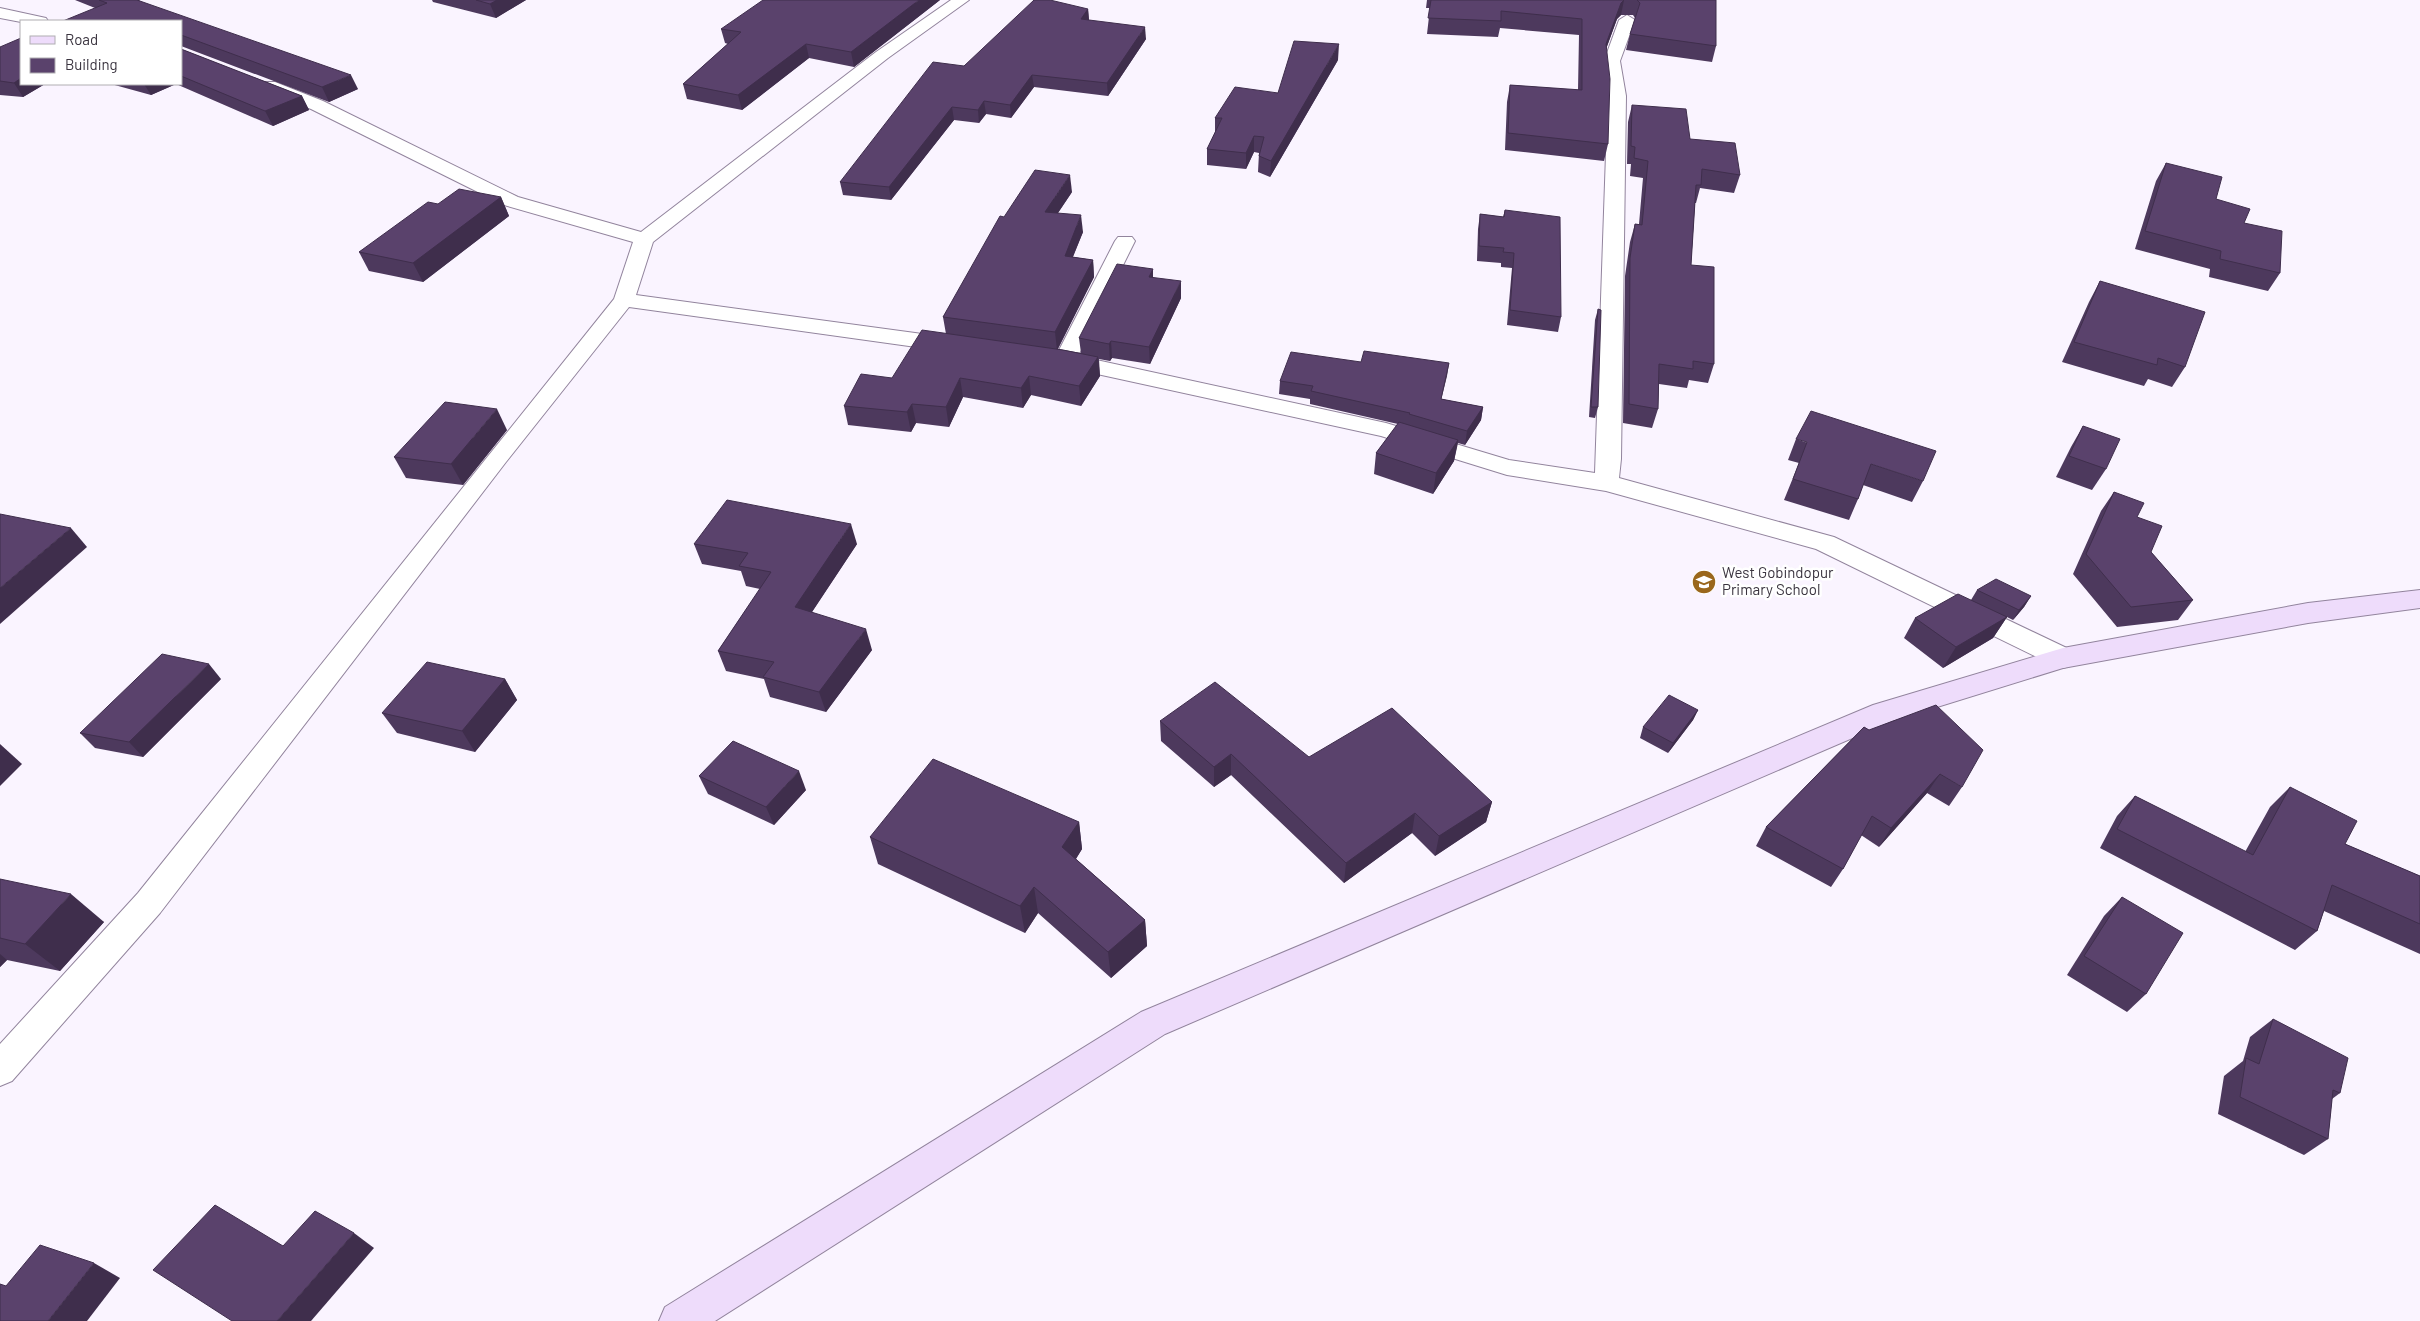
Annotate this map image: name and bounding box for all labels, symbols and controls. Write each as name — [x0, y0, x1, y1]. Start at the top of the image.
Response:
legend — [20, 20, 182, 85]
text: Road — [65, 30, 98, 48]
text: Building — [65, 55, 118, 73]
place label: West Gobindopur Primary School — [1722, 563, 1834, 598]
school or university icon: West Gobindopur Primary School — [1691, 569, 1717, 595]

